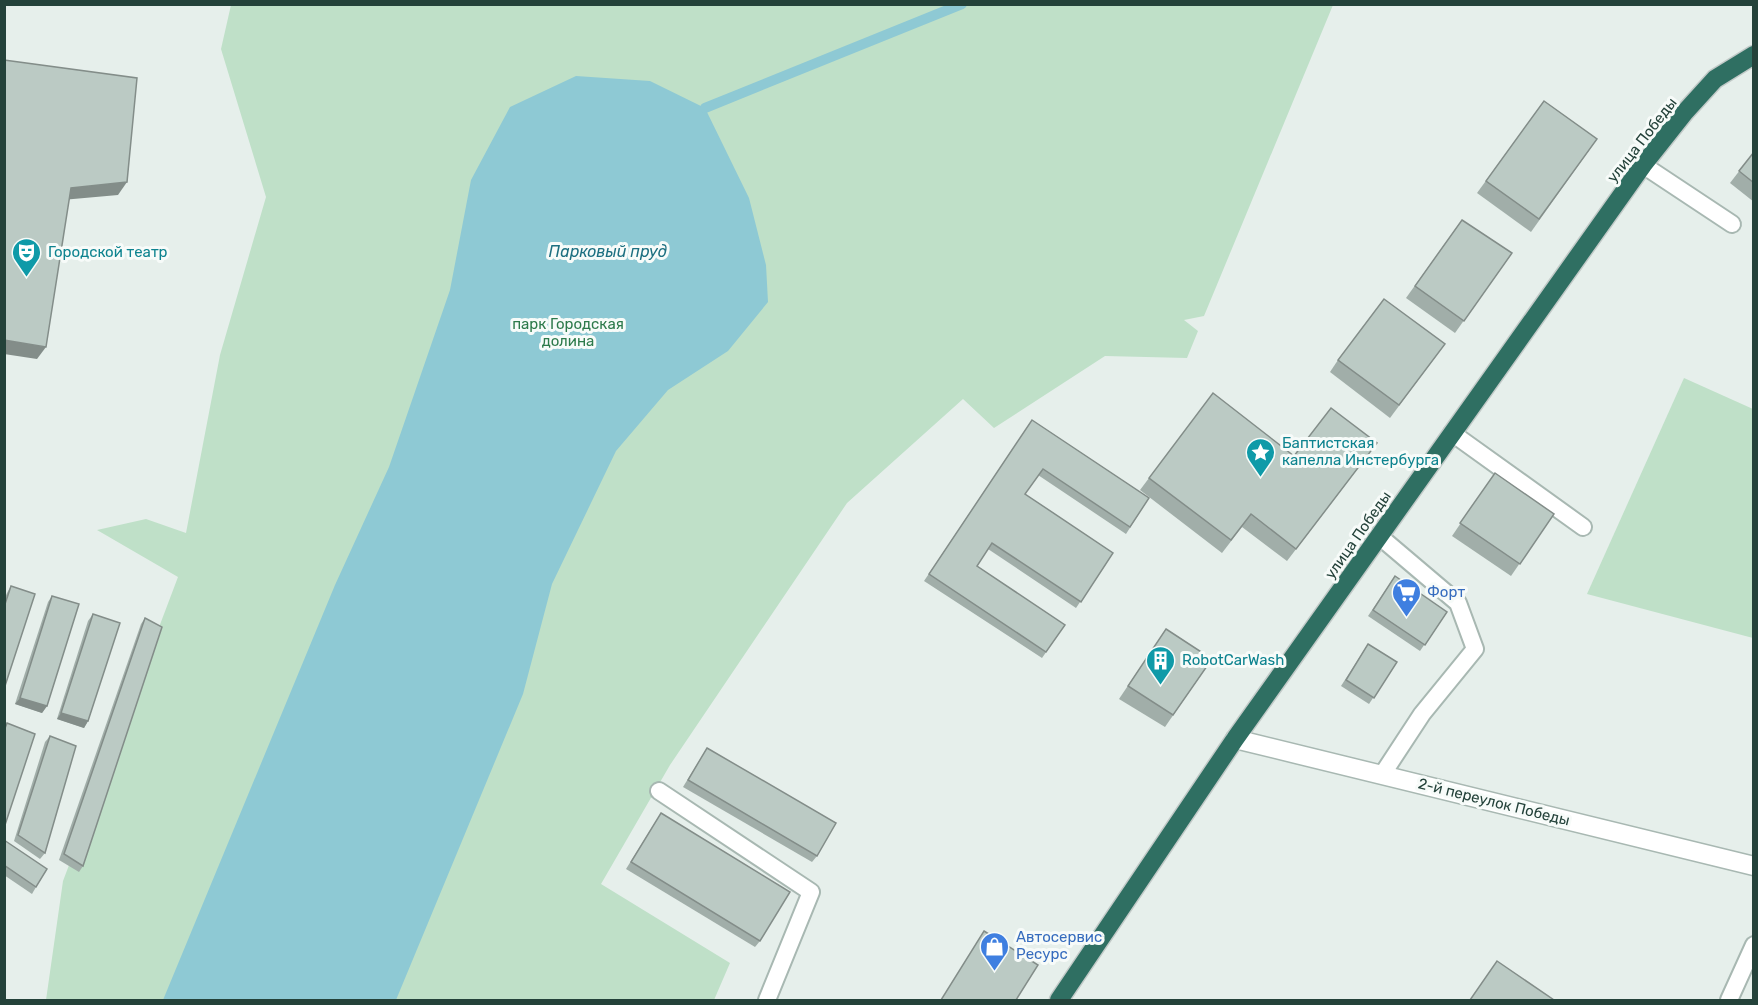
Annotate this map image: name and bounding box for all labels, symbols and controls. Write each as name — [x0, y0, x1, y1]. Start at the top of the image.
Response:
street label: улица Победы — [1603, 94, 1681, 186]
theatre icon: Городской театр — [11, 236, 43, 278]
water label: Парковый пруд — [549, 242, 667, 261]
place label: Городской театр — [48, 243, 168, 261]
park label: парк Городская долина — [512, 315, 624, 350]
place label: Баптистская капелла Инстербурга — [1282, 434, 1439, 469]
place icon: Баптистская капелла Инстербурга — [1245, 436, 1277, 478]
street label: улица Победы — [1321, 488, 1395, 582]
supermarket icon: Форт — [1390, 576, 1422, 618]
place label: Форт — [1427, 583, 1465, 601]
building icon: RobotCarWash — [1145, 644, 1177, 686]
place label: RobotCarWash — [1182, 651, 1284, 669]
street label: 2-й переулок Победы — [1416, 774, 1572, 830]
place label: Автосервис Ресурс — [1016, 928, 1102, 963]
shop icon: Автосервис Ресурс — [979, 930, 1011, 972]

